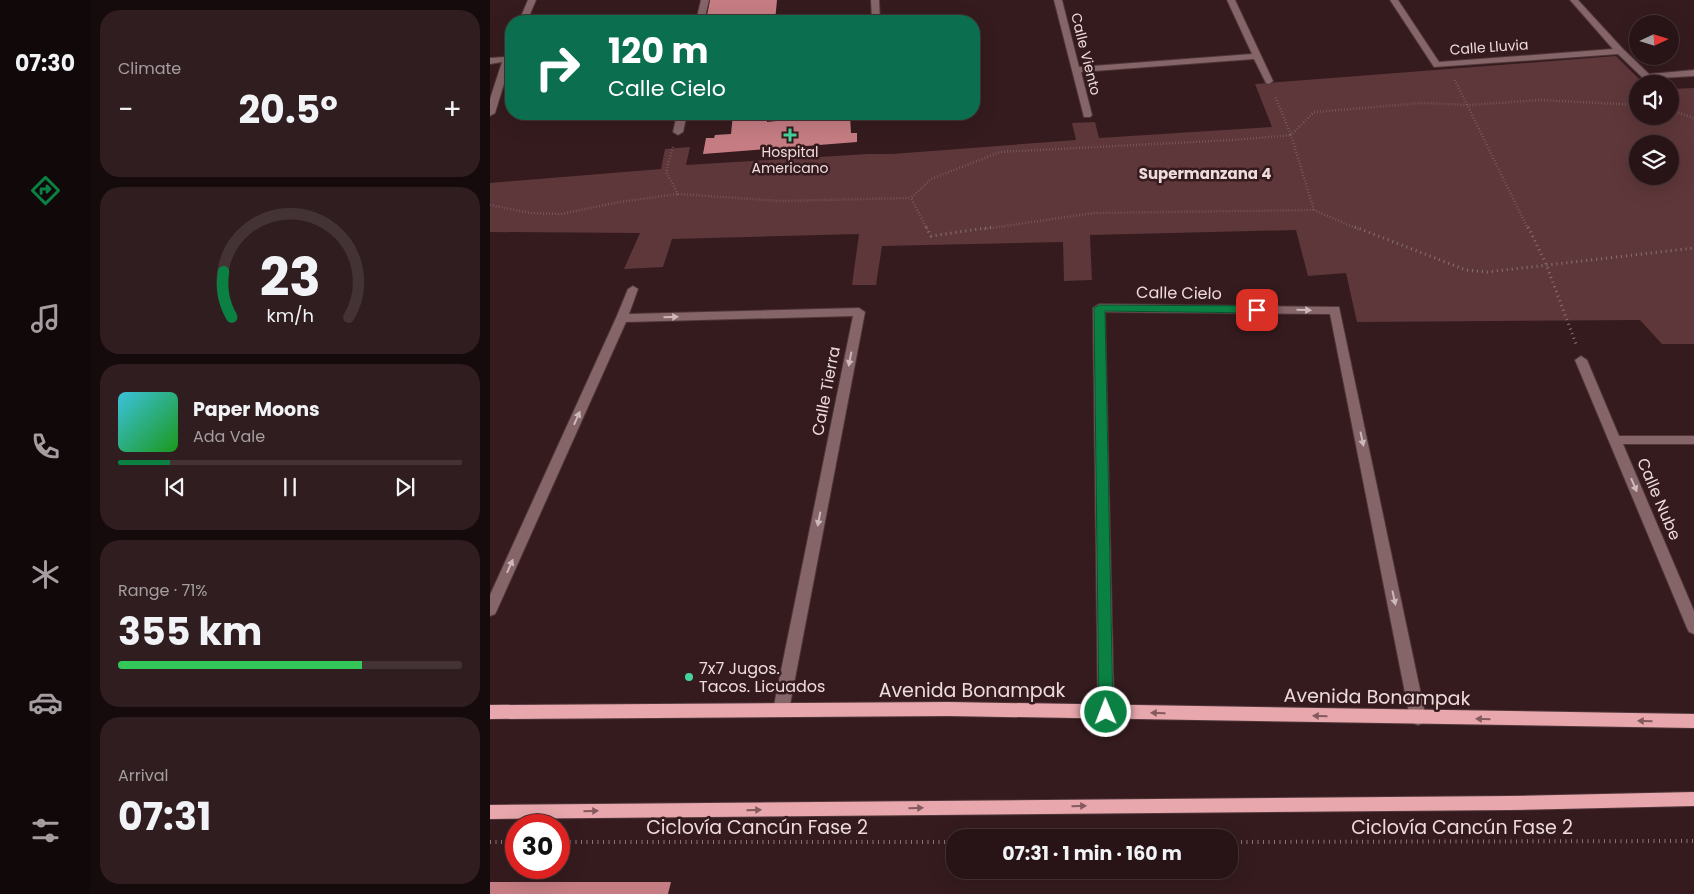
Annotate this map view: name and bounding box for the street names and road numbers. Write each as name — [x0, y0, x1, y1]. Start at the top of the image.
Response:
street label: Calle Viento — [1066, 11, 1106, 97]
street label: Calle Lluvia — [1449, 34, 1529, 60]
street label: Calle Cielo — [1136, 281, 1222, 305]
street label: Calle Tierra — [806, 344, 846, 438]
street label: Calle Nube — [1631, 454, 1687, 544]
street label: Avenida Bonampak — [879, 677, 1066, 704]
street label: Avenida Bonampak — [1283, 682, 1471, 712]
street label: Ciclovía Cancún Fase 2 — [646, 814, 868, 841]
street label: Ciclovía Cancún Fase 2 — [1351, 814, 1573, 841]

